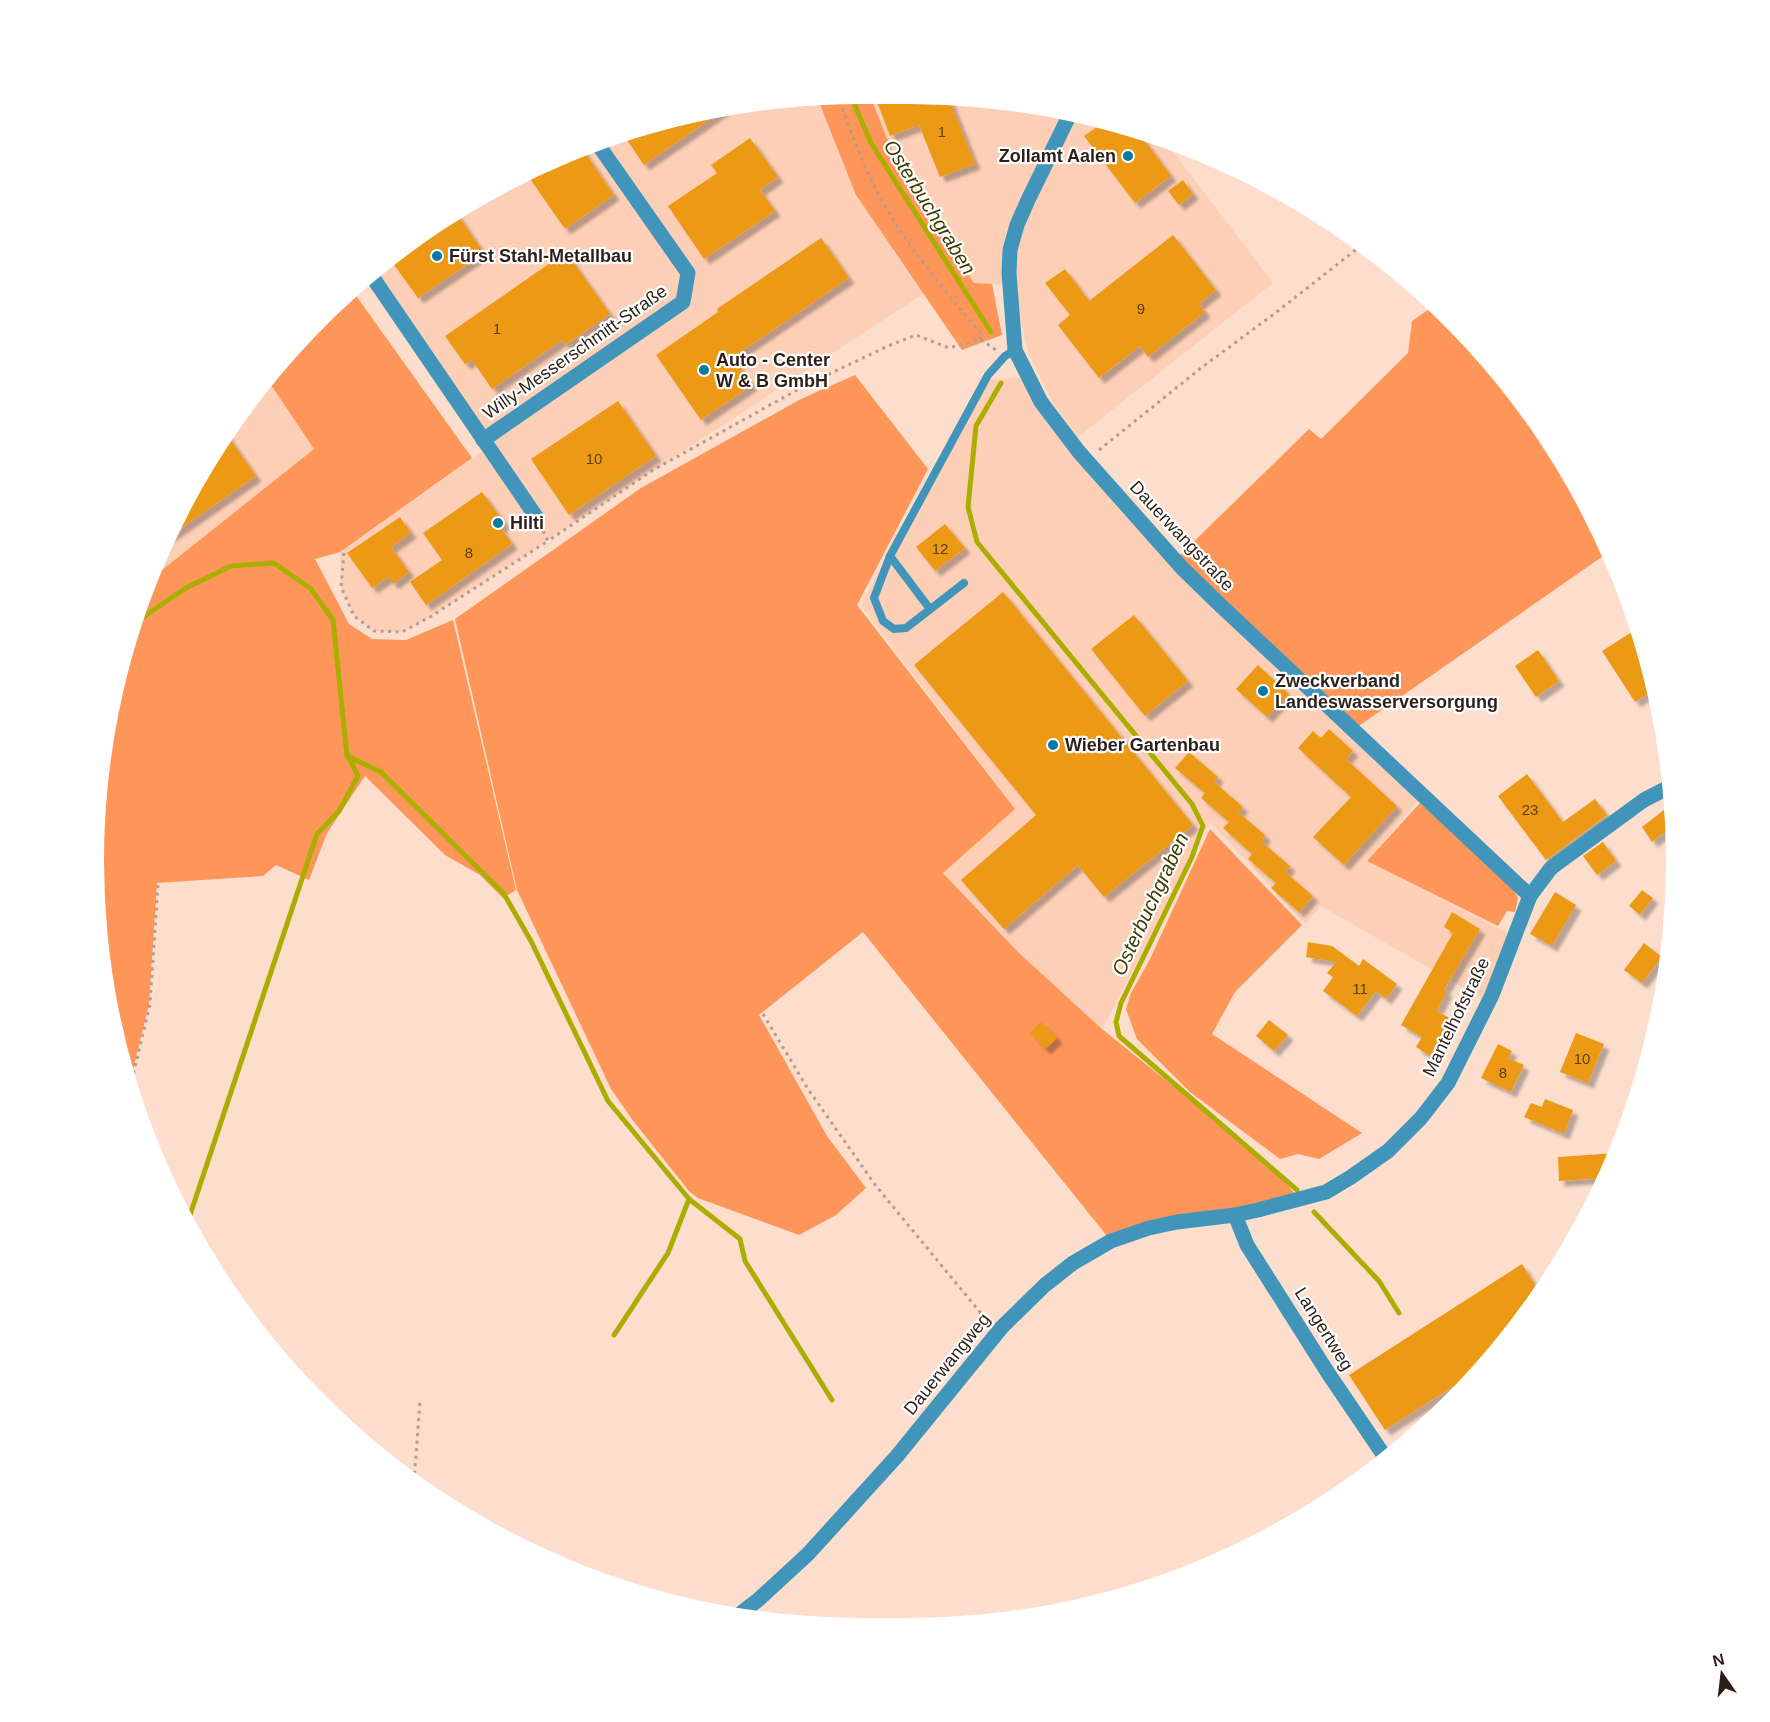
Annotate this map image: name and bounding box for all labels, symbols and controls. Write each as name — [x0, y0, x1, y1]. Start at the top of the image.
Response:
house number: 1 — [938, 123, 946, 140]
water label: Osterbuchgraben — [880, 136, 980, 278]
place label: Zollamt Aalen — [999, 146, 1116, 166]
marker: Zollamt Aalen — [1121, 149, 1135, 163]
place label: Fürst Stahl-Metallbau — [449, 246, 632, 266]
marker: Fürst Stahl-Metallbau — [430, 249, 444, 263]
street label: Willy-Messerschmitt-Straße — [479, 281, 671, 423]
house number: 9 — [1137, 300, 1145, 317]
house number: 1 — [493, 320, 501, 337]
place label: Auto - Center W & B GmbH — [716, 350, 830, 391]
marker: Auto - Center W & B GmbH — [697, 363, 711, 377]
house number: 10 — [586, 450, 602, 467]
street label: Dauerwangstraße — [1126, 477, 1238, 595]
place label: Hilti — [510, 513, 544, 533]
marker: Hilti — [491, 516, 505, 530]
house number: 12 — [932, 540, 948, 557]
house number: 8 — [465, 544, 473, 561]
place label: Zweckverband Landeswasserversorgung — [1275, 671, 1498, 712]
marker: Zweckverband Landeswasserversorgung — [1256, 684, 1270, 698]
place label: Wieber Gartenbau — [1065, 735, 1220, 755]
marker: Wieber Gartenbau — [1046, 738, 1060, 752]
house number: 23 — [1522, 801, 1538, 818]
water label: Osterbuchgraben — [1107, 829, 1193, 979]
street label: Mantelhofstraße — [1419, 954, 1493, 1080]
house number: 11 — [1352, 980, 1368, 997]
house number: 10 — [1574, 1050, 1590, 1067]
house number: 8 — [1499, 1064, 1507, 1081]
street label: Langertweg — [1291, 1284, 1357, 1374]
street label: Dauerwangweg — [900, 1309, 994, 1419]
north arrow — [1692, 1644, 1752, 1704]
text: N — [1711, 1650, 1726, 1670]

